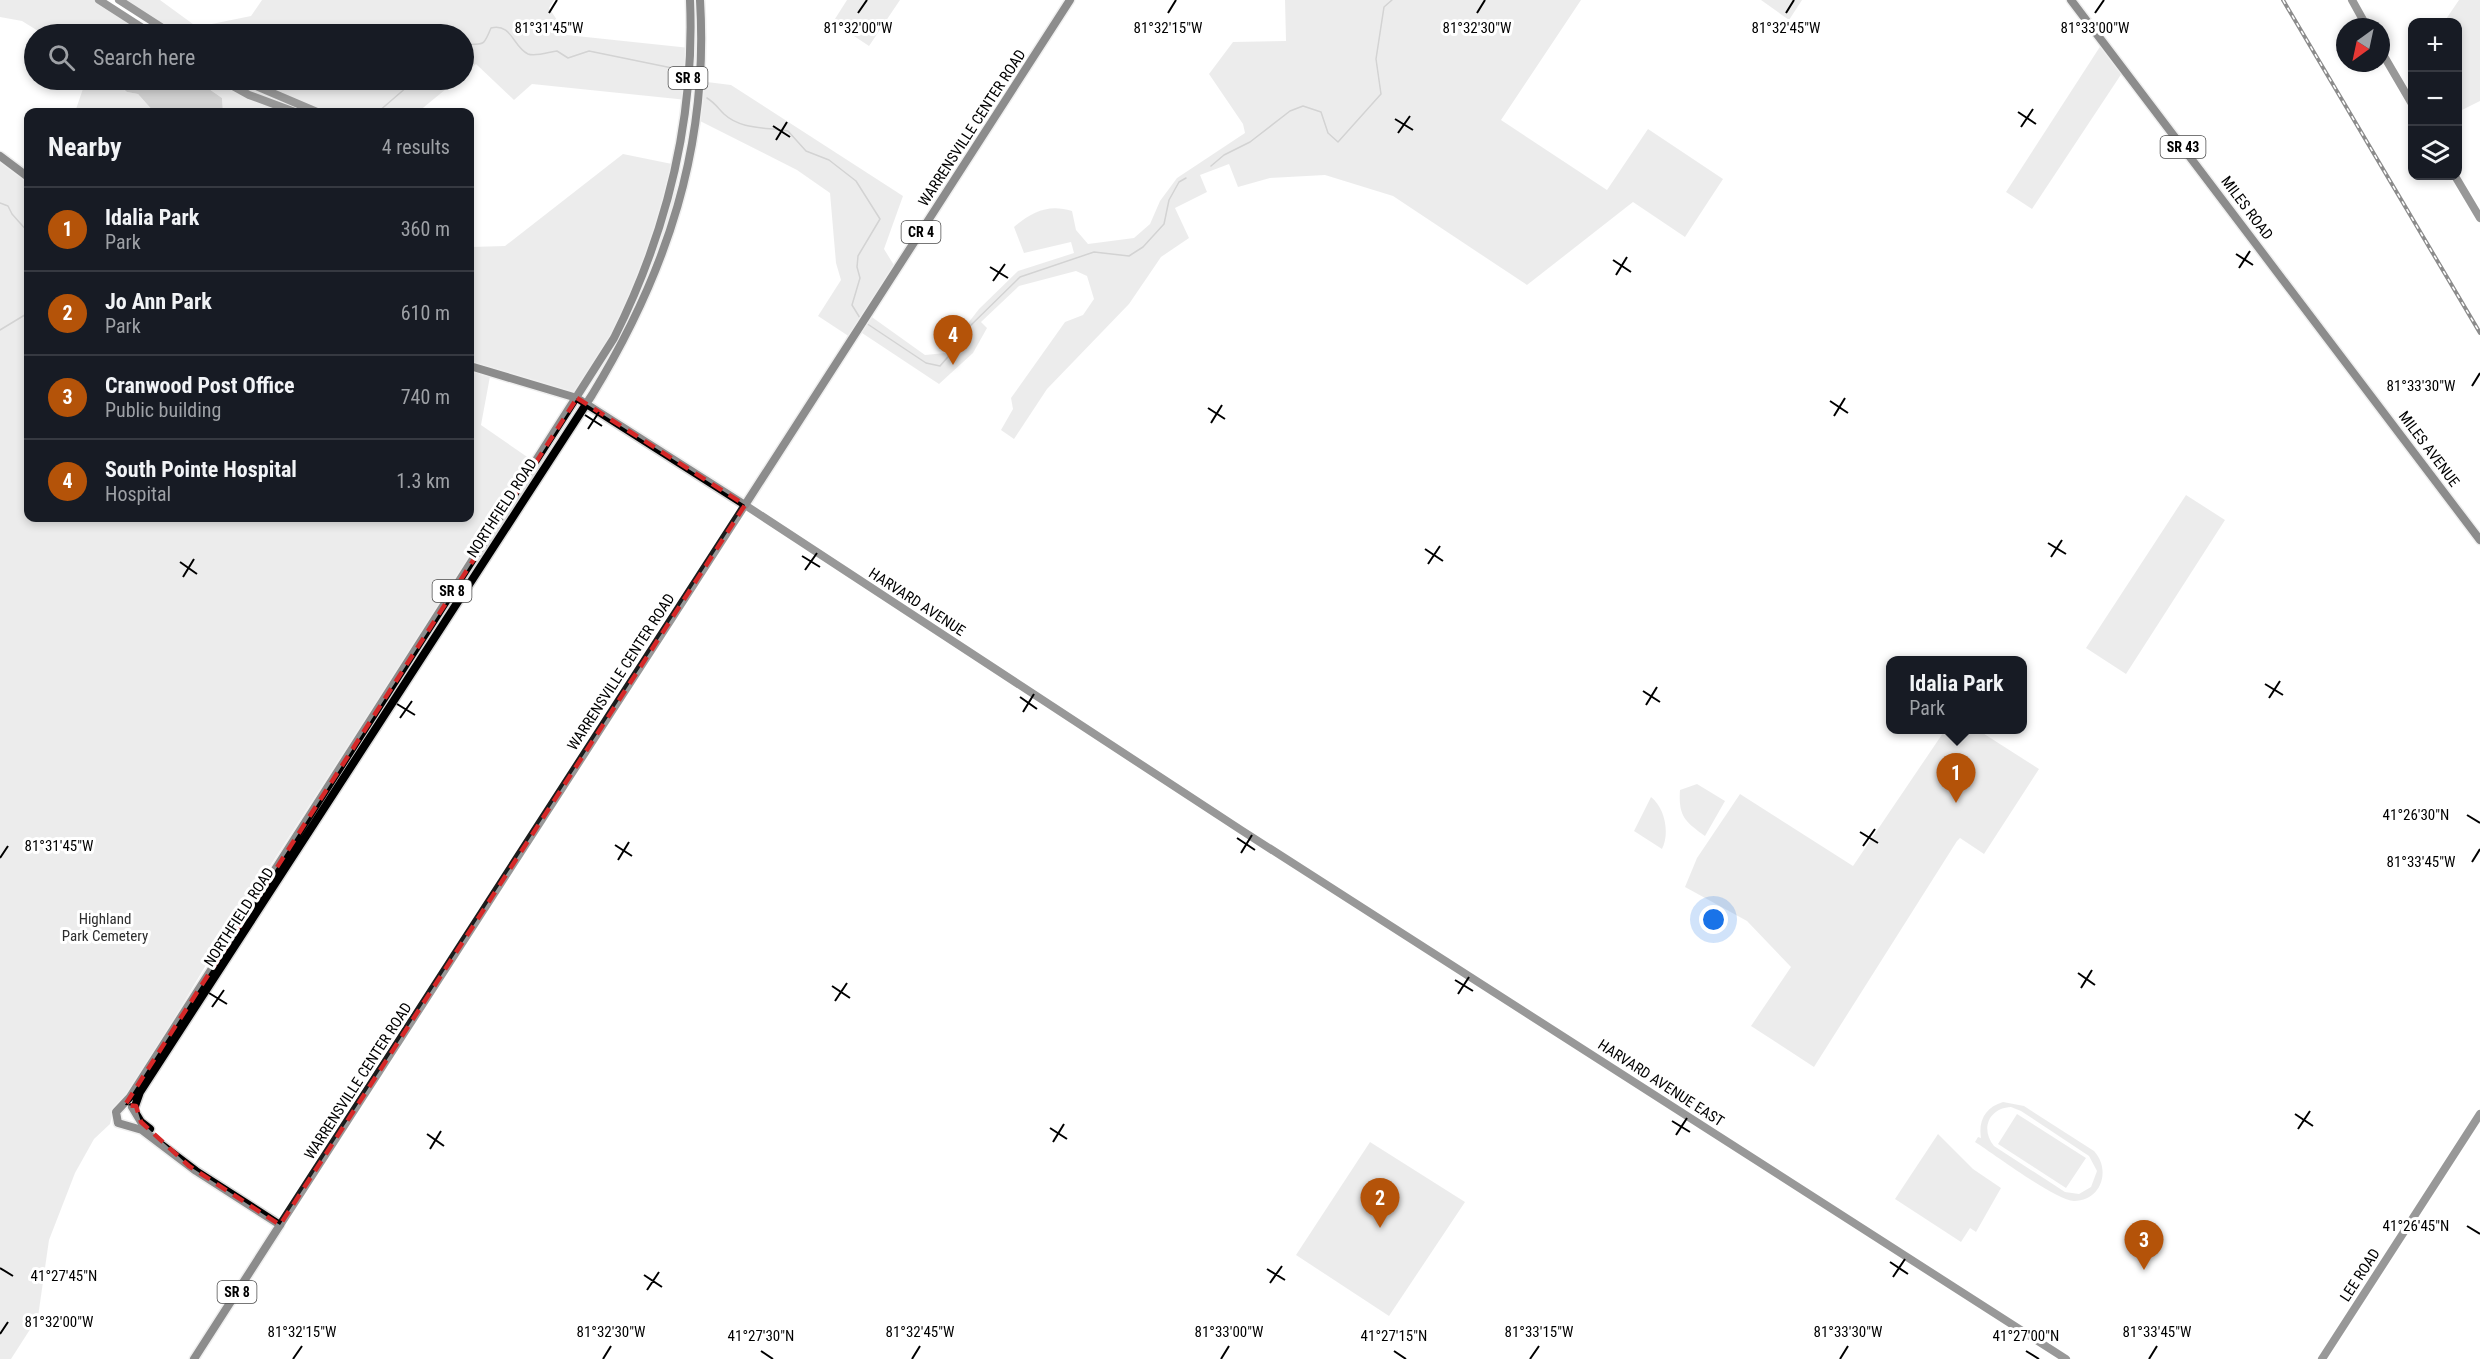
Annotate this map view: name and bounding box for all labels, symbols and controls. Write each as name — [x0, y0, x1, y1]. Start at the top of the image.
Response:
north arrow — [2336, 18, 2390, 72]
map controls — [2408, 18, 2462, 180]
button: + — [2408, 18, 2462, 72]
text: 81°31'45"W — [515, 19, 584, 37]
text: 81°32'00"W — [824, 19, 893, 37]
text: 81°32'15"W — [1134, 19, 1203, 37]
text: 81°32'30"W — [1443, 19, 1512, 37]
text: 81°32'45"W — [1752, 19, 1821, 37]
text: 81°33'00"W — [2061, 19, 2130, 37]
search box — [24, 24, 474, 90]
icon: search — [45, 41, 78, 74]
text: Search here — [93, 45, 195, 70]
street label: WARRENSVILLE CENTER ROAD — [915, 46, 1029, 210]
road number: SR 8 — [668, 67, 708, 89]
button: − — [2408, 72, 2462, 126]
button: layers — [2408, 126, 2462, 180]
text: Nearby — [48, 132, 122, 162]
text: 4 results — [382, 135, 450, 159]
road number: SR 43 — [2160, 136, 2206, 158]
street label: MILES ROAD — [2217, 173, 2277, 243]
text: Idalia Park — [105, 205, 199, 230]
text: 1 — [62, 217, 73, 241]
text: 360 m — [401, 217, 450, 241]
road number: CR 4 — [902, 221, 940, 243]
text: Park — [105, 230, 141, 254]
text: Jo Ann Park — [105, 289, 212, 314]
text: 2 — [62, 301, 73, 325]
text: 610 m — [401, 301, 450, 325]
text: Park — [105, 314, 141, 338]
pin: 4 — [934, 316, 972, 365]
text: Cranwood Post Office — [105, 373, 295, 398]
text: 81°33'30"W — [2387, 377, 2456, 395]
text: 3 — [62, 385, 73, 409]
text: 740 m — [401, 385, 450, 409]
text: Public building — [105, 398, 221, 422]
street label: MILES AVENUE — [2395, 408, 2463, 490]
street label: NORTHFIELD ROAD — [463, 455, 541, 561]
text: South Pointe Hospital — [105, 457, 297, 482]
text: 4 — [62, 469, 73, 493]
text: 1.3 km — [396, 469, 450, 493]
text: Hospital — [105, 482, 171, 506]
street label: HARVARD AVENUE — [865, 564, 969, 640]
road number: SR 8 — [432, 580, 472, 602]
street label: WARRENSVILLE CENTER ROAD — [564, 590, 678, 754]
popup — [1886, 656, 2027, 734]
text: Idalia Park — [1909, 671, 2004, 696]
text: Park — [1909, 696, 1945, 720]
pin: 1 — [1936, 754, 1976, 803]
text: 41°26'30"N — [2383, 806, 2449, 824]
text: 81°31'45"W — [25, 837, 94, 855]
text: 81°33'45"W — [2387, 853, 2456, 871]
street label: NORTHFIELD ROAD — [200, 864, 278, 970]
your location — [1699, 905, 1728, 934]
park label: Highland Park Cemetery — [62, 910, 148, 945]
street label: WARRENSVILLE CENTER ROAD — [301, 999, 415, 1163]
street label: HARVARD AVENUE EAST — [1595, 1036, 1728, 1131]
pin: 2 — [1360, 1178, 1400, 1228]
text: 41°26'45"N — [2383, 1217, 2449, 1235]
pin: 3 — [2124, 1220, 2164, 1270]
street label: LEE ROAD — [2336, 1245, 2384, 1305]
text: 41°27'45"N — [31, 1267, 97, 1285]
road number: SR 8 — [218, 1281, 256, 1303]
text: 81°32'00"W — [25, 1313, 94, 1331]
text: 81°32'15"W — [268, 1323, 337, 1341]
text: 81°32'30"W — [577, 1323, 646, 1341]
text: 81°32'45"W — [886, 1323, 955, 1341]
text: 81°33'00"W — [1195, 1323, 1264, 1341]
text: 81°33'15"W — [1505, 1323, 1574, 1341]
text: 81°33'30"W — [1814, 1323, 1883, 1341]
text: 81°33'45"W — [2123, 1323, 2192, 1341]
text: 41°27'30"N — [728, 1327, 794, 1345]
text: 41°27'15"N — [1361, 1327, 1427, 1345]
text: 41°27'00"N — [1993, 1327, 2059, 1345]

